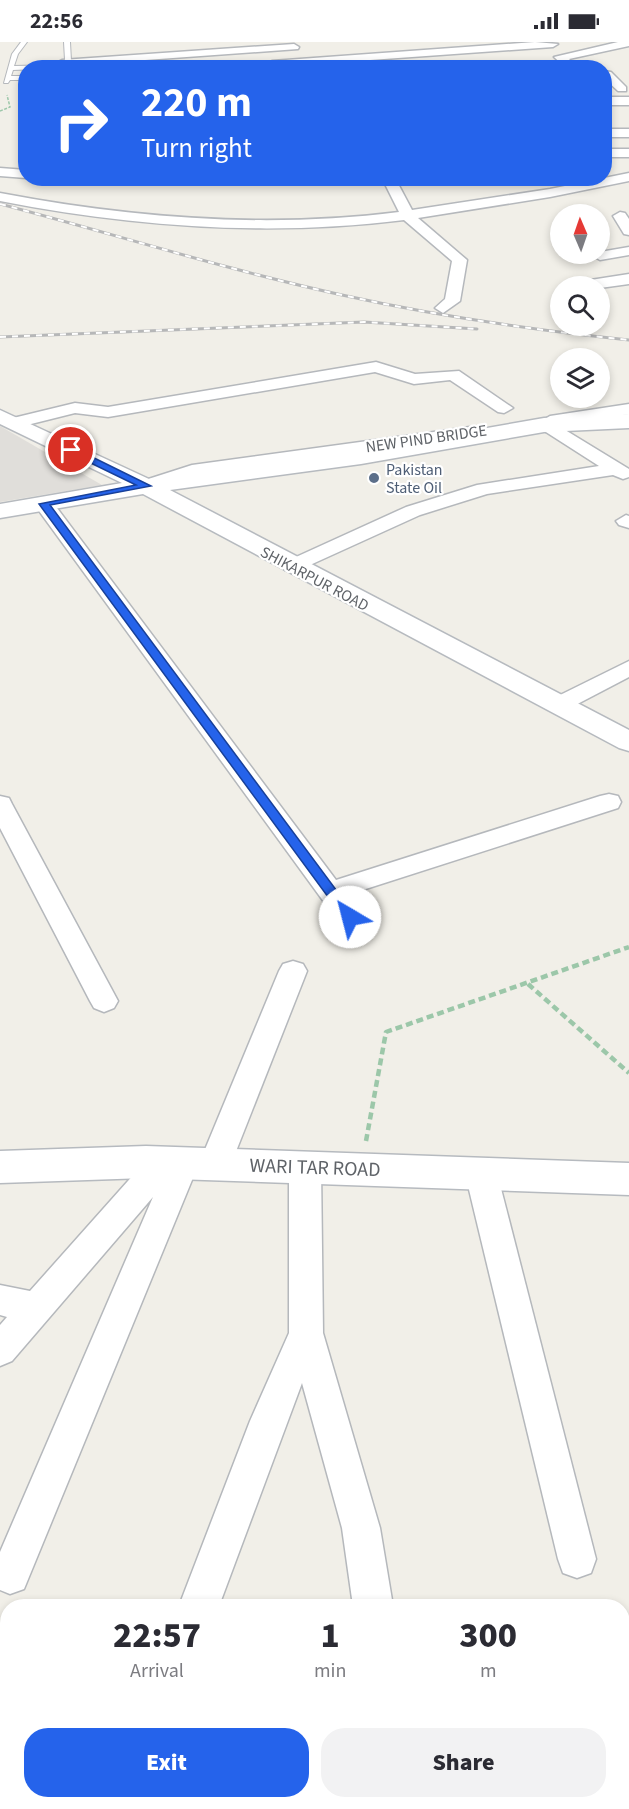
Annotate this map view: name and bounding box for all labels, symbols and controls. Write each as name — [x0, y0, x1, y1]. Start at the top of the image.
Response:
text: 22:56 — [30, 5, 83, 37]
text: 220 m — [141, 73, 252, 133]
icon: right — [42, 84, 120, 162]
text: Turn right — [141, 129, 252, 168]
north arrow — [550, 204, 610, 264]
map controls — [550, 204, 610, 408]
button: search — [550, 276, 610, 336]
button: layers — [550, 348, 610, 408]
street label: NEW PIND BRIDGE — [364, 420, 488, 458]
pin — [45, 424, 96, 475]
icon: arrive — [54, 433, 87, 466]
place label: Pakistan State Oil — [386, 459, 443, 499]
marker: Pakistan State Oil — [367, 471, 381, 485]
street label: SHIKARPUR ROAD — [256, 541, 373, 617]
position arrow — [318, 885, 382, 949]
street label: WARI TAR ROAD — [249, 1152, 381, 1184]
text: 22:57 — [113, 1610, 201, 1661]
text: 1 — [321, 1610, 340, 1661]
text: 300 — [459, 1610, 517, 1661]
text: Arrival — [130, 1657, 184, 1685]
text: min — [314, 1657, 346, 1685]
text: m — [480, 1657, 496, 1685]
button: Exit — [24, 1728, 309, 1797]
button: Share — [321, 1728, 606, 1797]

